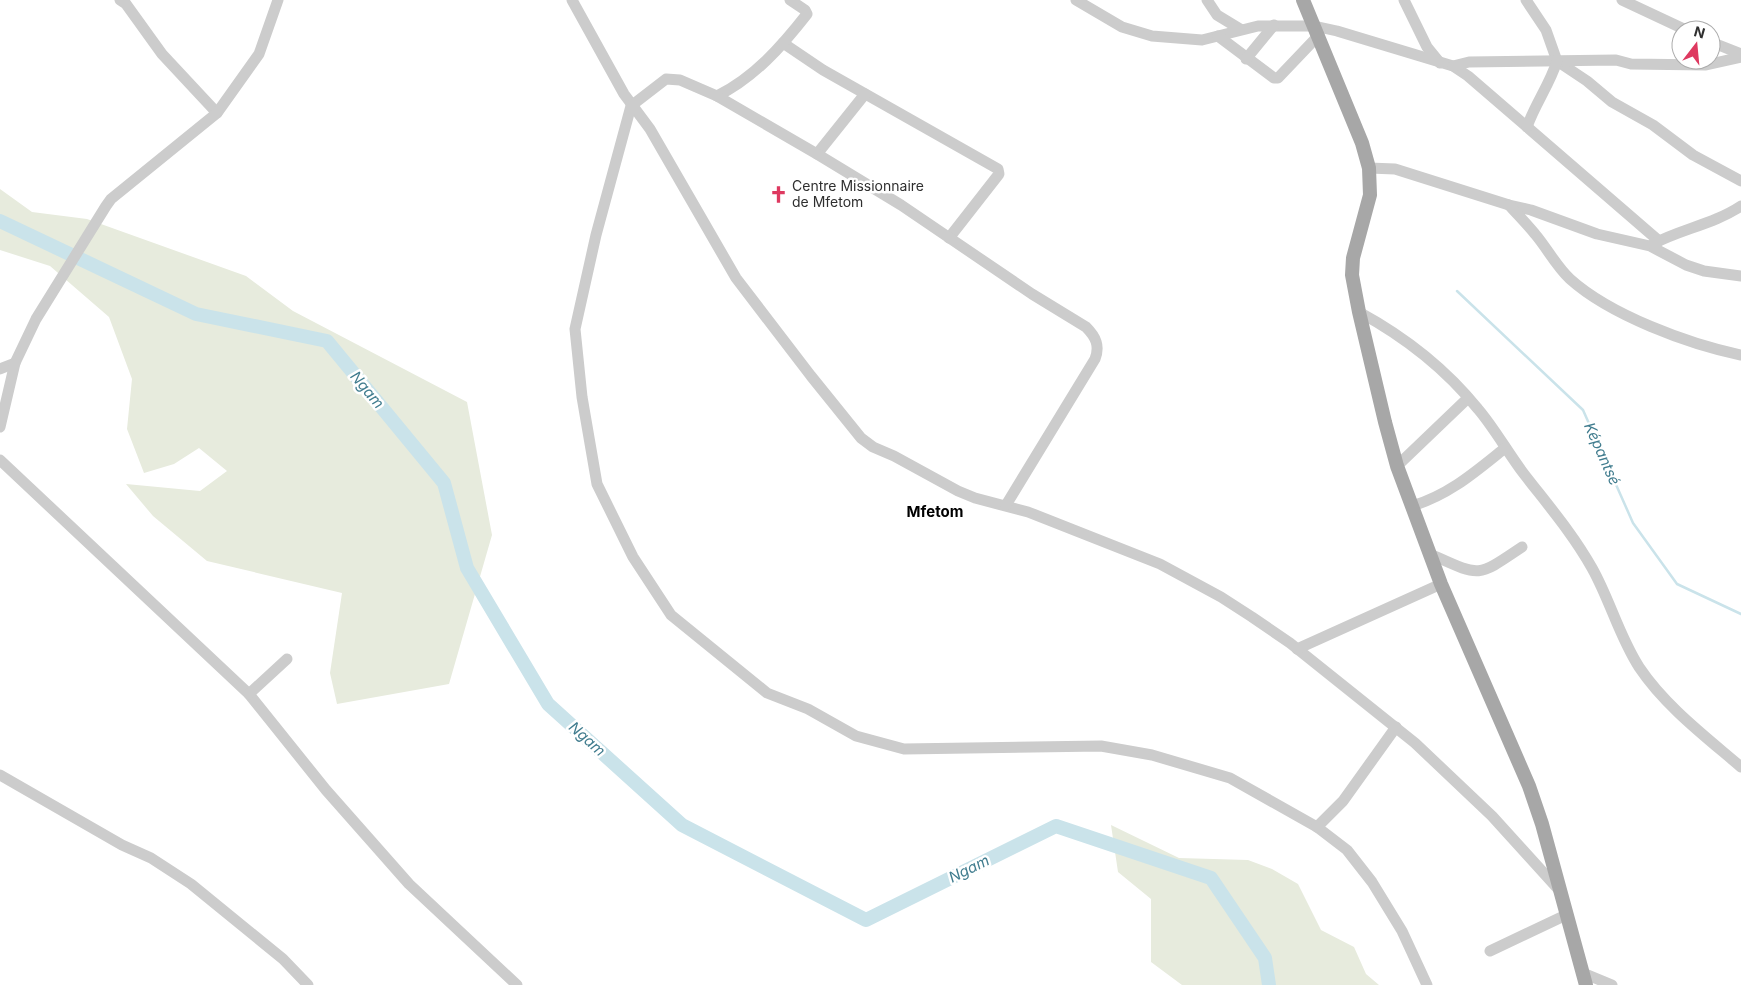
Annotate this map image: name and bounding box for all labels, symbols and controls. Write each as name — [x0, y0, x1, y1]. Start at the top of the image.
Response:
north arrow — [1671, 20, 1721, 70]
text: N — [1692, 22, 1707, 42]
place label: Centre Missionnaire de Mfetom — [792, 177, 924, 210]
church icon: Centre Missionnaire de Mfetom — [768, 184, 788, 204]
water label: Ngam — [346, 367, 388, 412]
water label: Képantsé — [1580, 419, 1625, 488]
district label: Mfetom — [907, 502, 963, 521]
water label: Ngam — [565, 717, 610, 760]
water label: Ngam — [945, 851, 992, 886]

